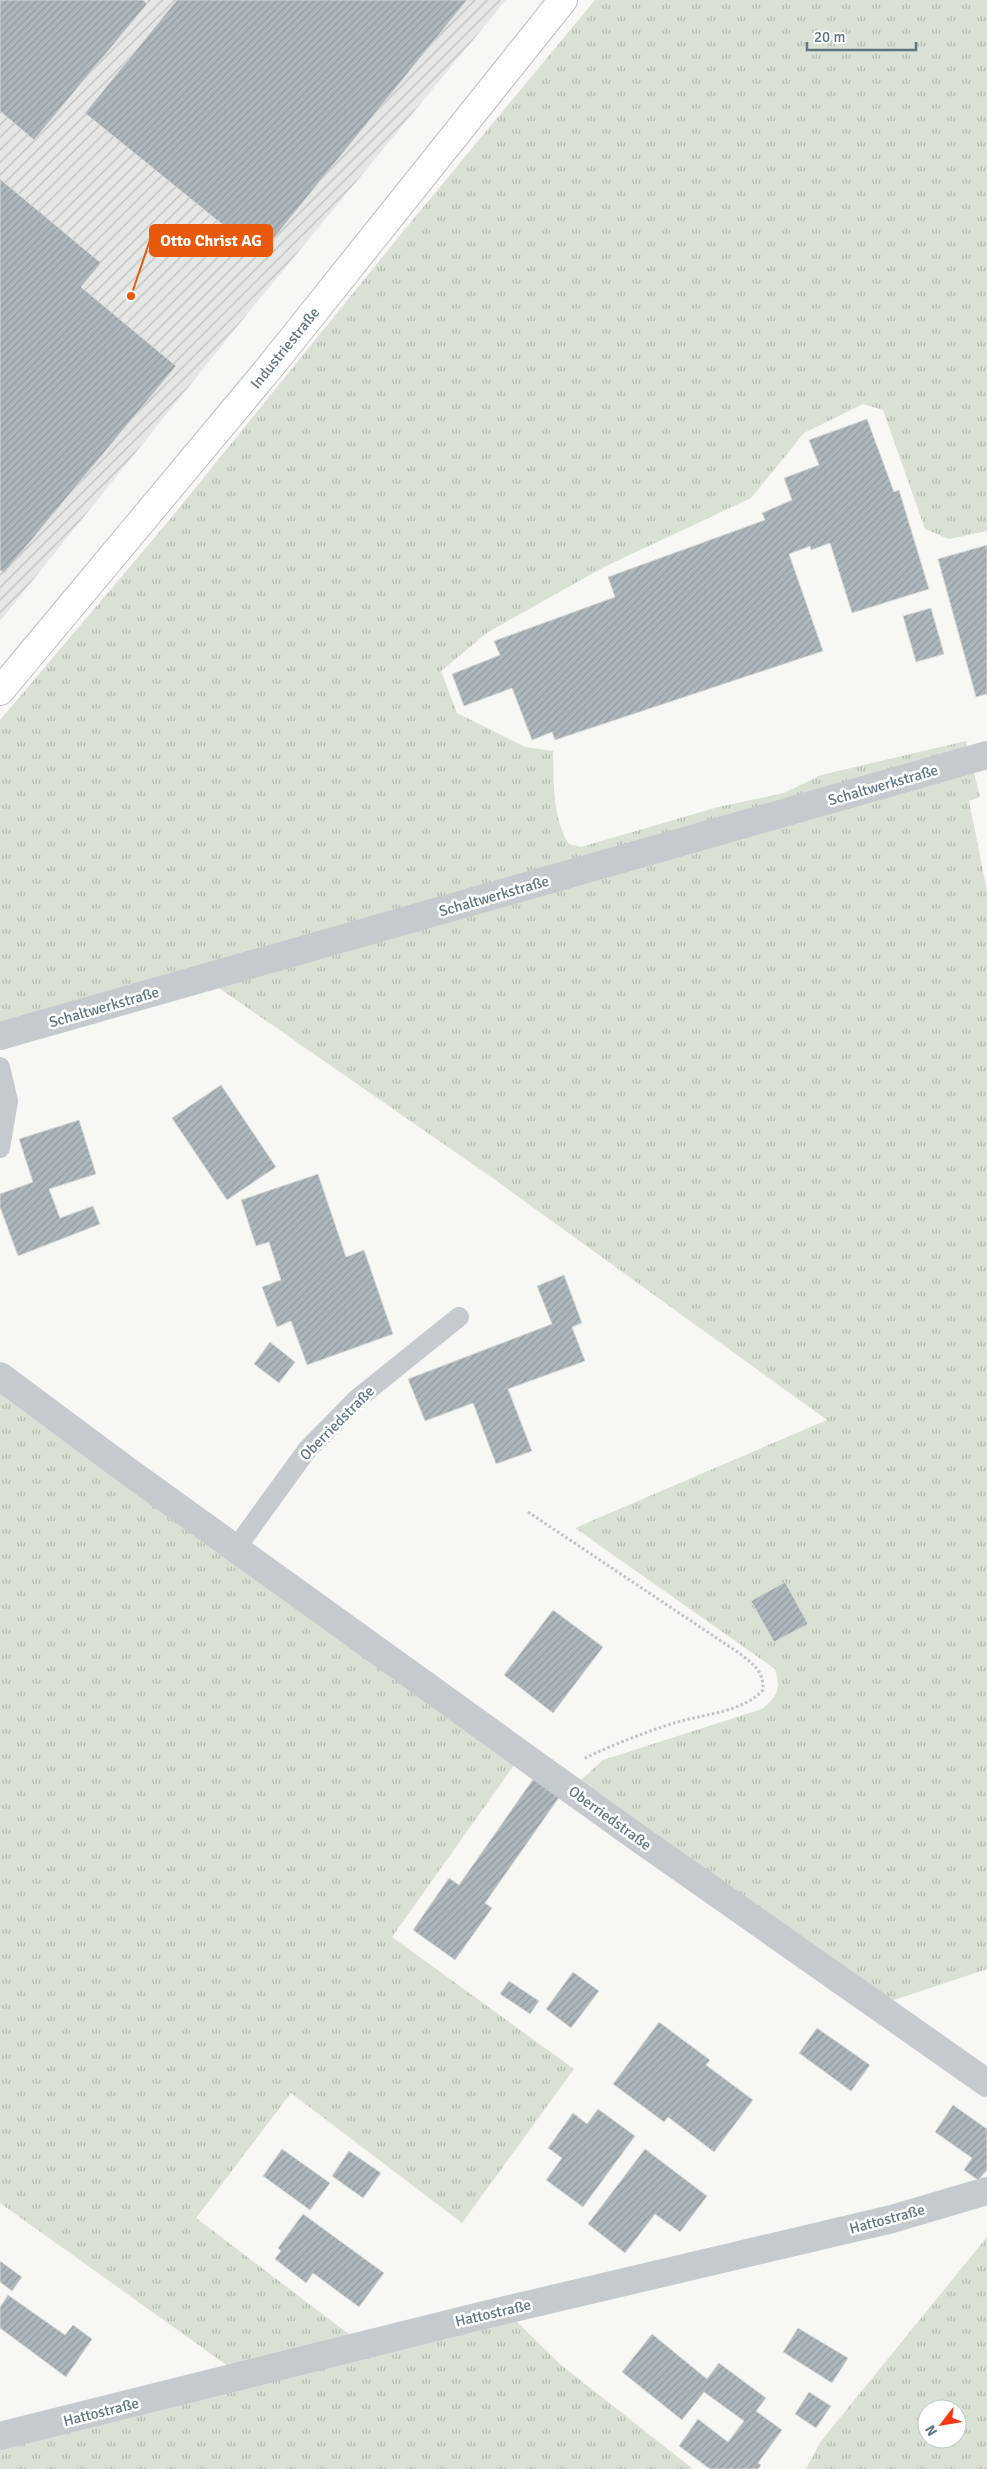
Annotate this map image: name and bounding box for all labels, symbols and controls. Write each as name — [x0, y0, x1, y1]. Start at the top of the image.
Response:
scale bar — [807, 20, 916, 52]
text: 20 m — [814, 28, 845, 46]
callout: Otto Christ AG — [150, 225, 272, 256]
text: Otto Christ AG — [160, 231, 262, 251]
street label: Industriestraße — [247, 304, 323, 392]
street label: Schaltwerkstraße — [826, 761, 940, 809]
street label: Schaltwerkstraße — [437, 872, 551, 920]
street label: Schaltwerkstraße — [47, 983, 161, 1031]
street label: Oberriedstraße — [296, 1382, 378, 1464]
street label: Oberriedstraße — [565, 1782, 655, 1854]
street label: Hattostraße — [847, 2200, 927, 2238]
street label: Hattostraße — [453, 2296, 533, 2330]
street label: Hattostraße — [61, 2394, 141, 2430]
north arrow — [917, 2399, 967, 2449]
text: N — [921, 2422, 941, 2439]

